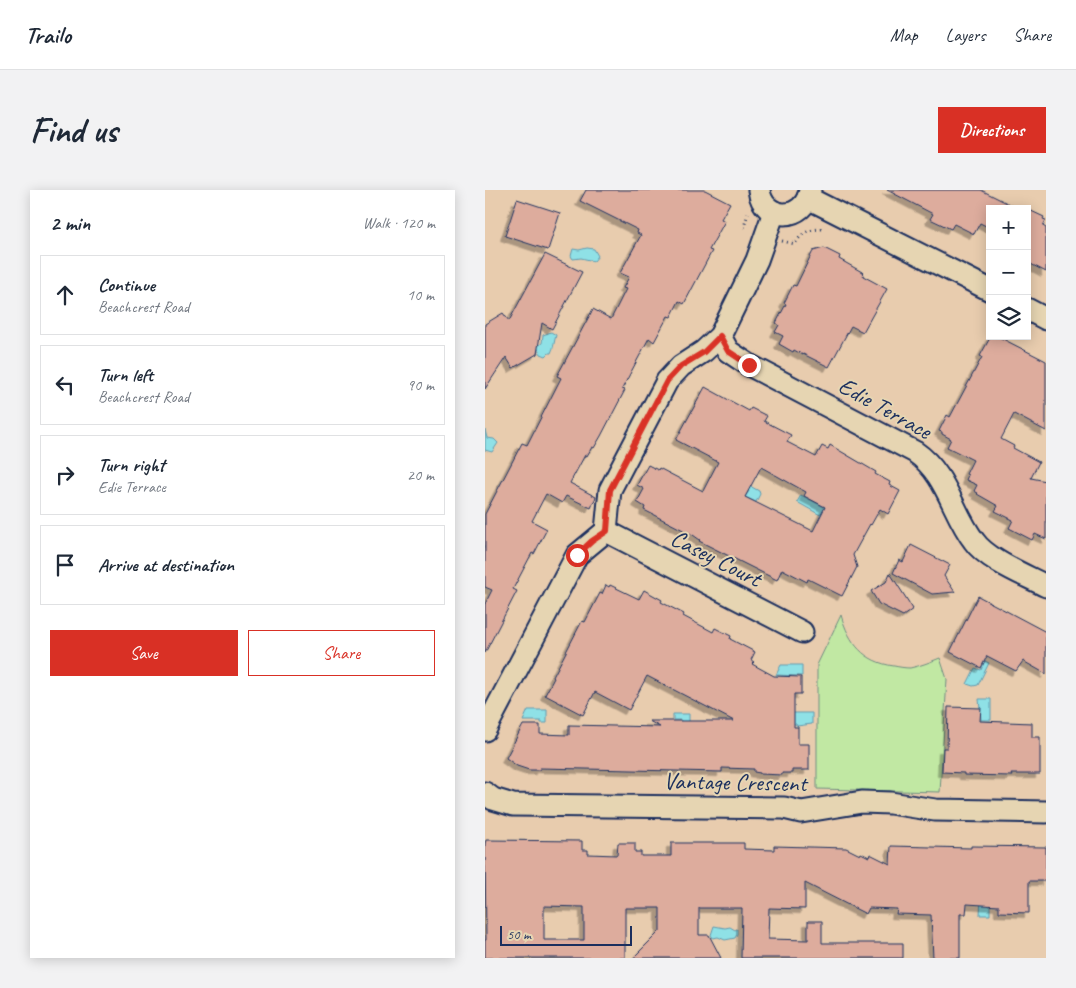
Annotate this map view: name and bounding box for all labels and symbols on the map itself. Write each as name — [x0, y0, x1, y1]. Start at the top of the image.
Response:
route end — [738, 354, 761, 377]
street label: Edie Terrace — [833, 370, 939, 447]
street label: Casey Court — [666, 523, 768, 594]
route start — [566, 544, 589, 567]
street label: Vantage Crescent — [663, 766, 809, 798]
scale bar — [500, 923, 633, 946]

